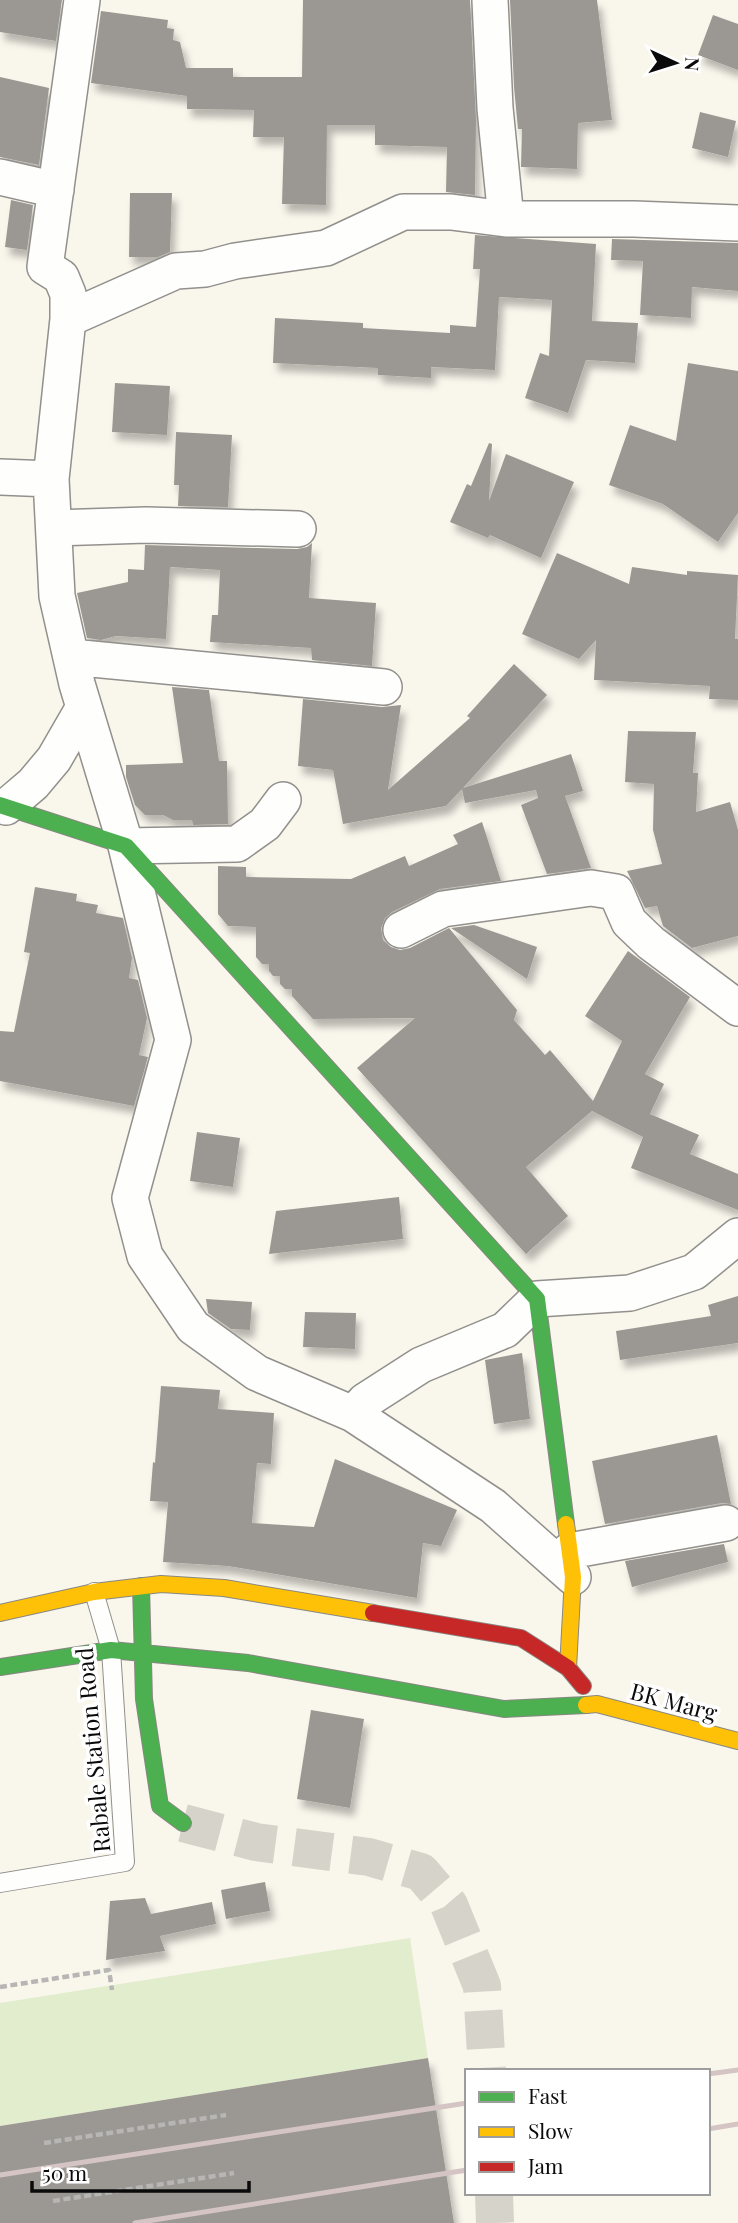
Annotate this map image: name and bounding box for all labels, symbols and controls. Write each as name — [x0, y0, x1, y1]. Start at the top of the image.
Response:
north arrow — [640, 28, 710, 98]
text: N — [679, 57, 706, 72]
street label: Rabale Station Road — [68, 1646, 116, 1854]
street label: BK Marg — [627, 1675, 721, 1727]
legend — [465, 2069, 710, 2195]
text: Fast — [528, 2081, 567, 2109]
text: Slow — [528, 2116, 573, 2144]
scale bar — [32, 2150, 248, 2194]
text: Jam — [527, 2151, 564, 2179]
text: 50 m — [42, 2158, 88, 2186]

